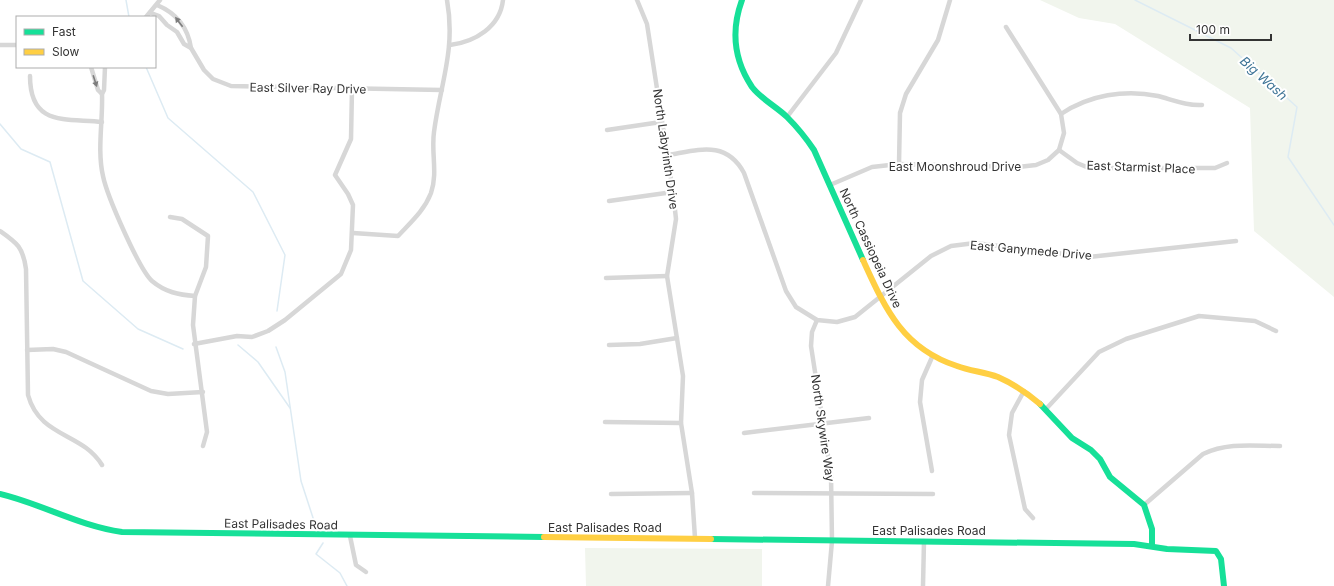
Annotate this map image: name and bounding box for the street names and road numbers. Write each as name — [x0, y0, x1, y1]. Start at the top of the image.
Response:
street label: East Silver Ray Drive — [250, 79, 366, 97]
street label: North Labyrinth Drive — [650, 88, 682, 210]
street label: East Starmist Place — [1086, 158, 1196, 176]
street label: East Moonshroud Drive — [889, 159, 1021, 174]
street label: North Cassiopeia Drive — [837, 186, 905, 310]
street label: East Ganymede Drive — [970, 237, 1092, 263]
street label: North Skywire Way — [808, 373, 838, 483]
street label: East Palisades Road — [224, 516, 338, 532]
street label: East Palisades Road — [548, 520, 662, 535]
street label: East Palisades Road — [872, 523, 986, 538]

